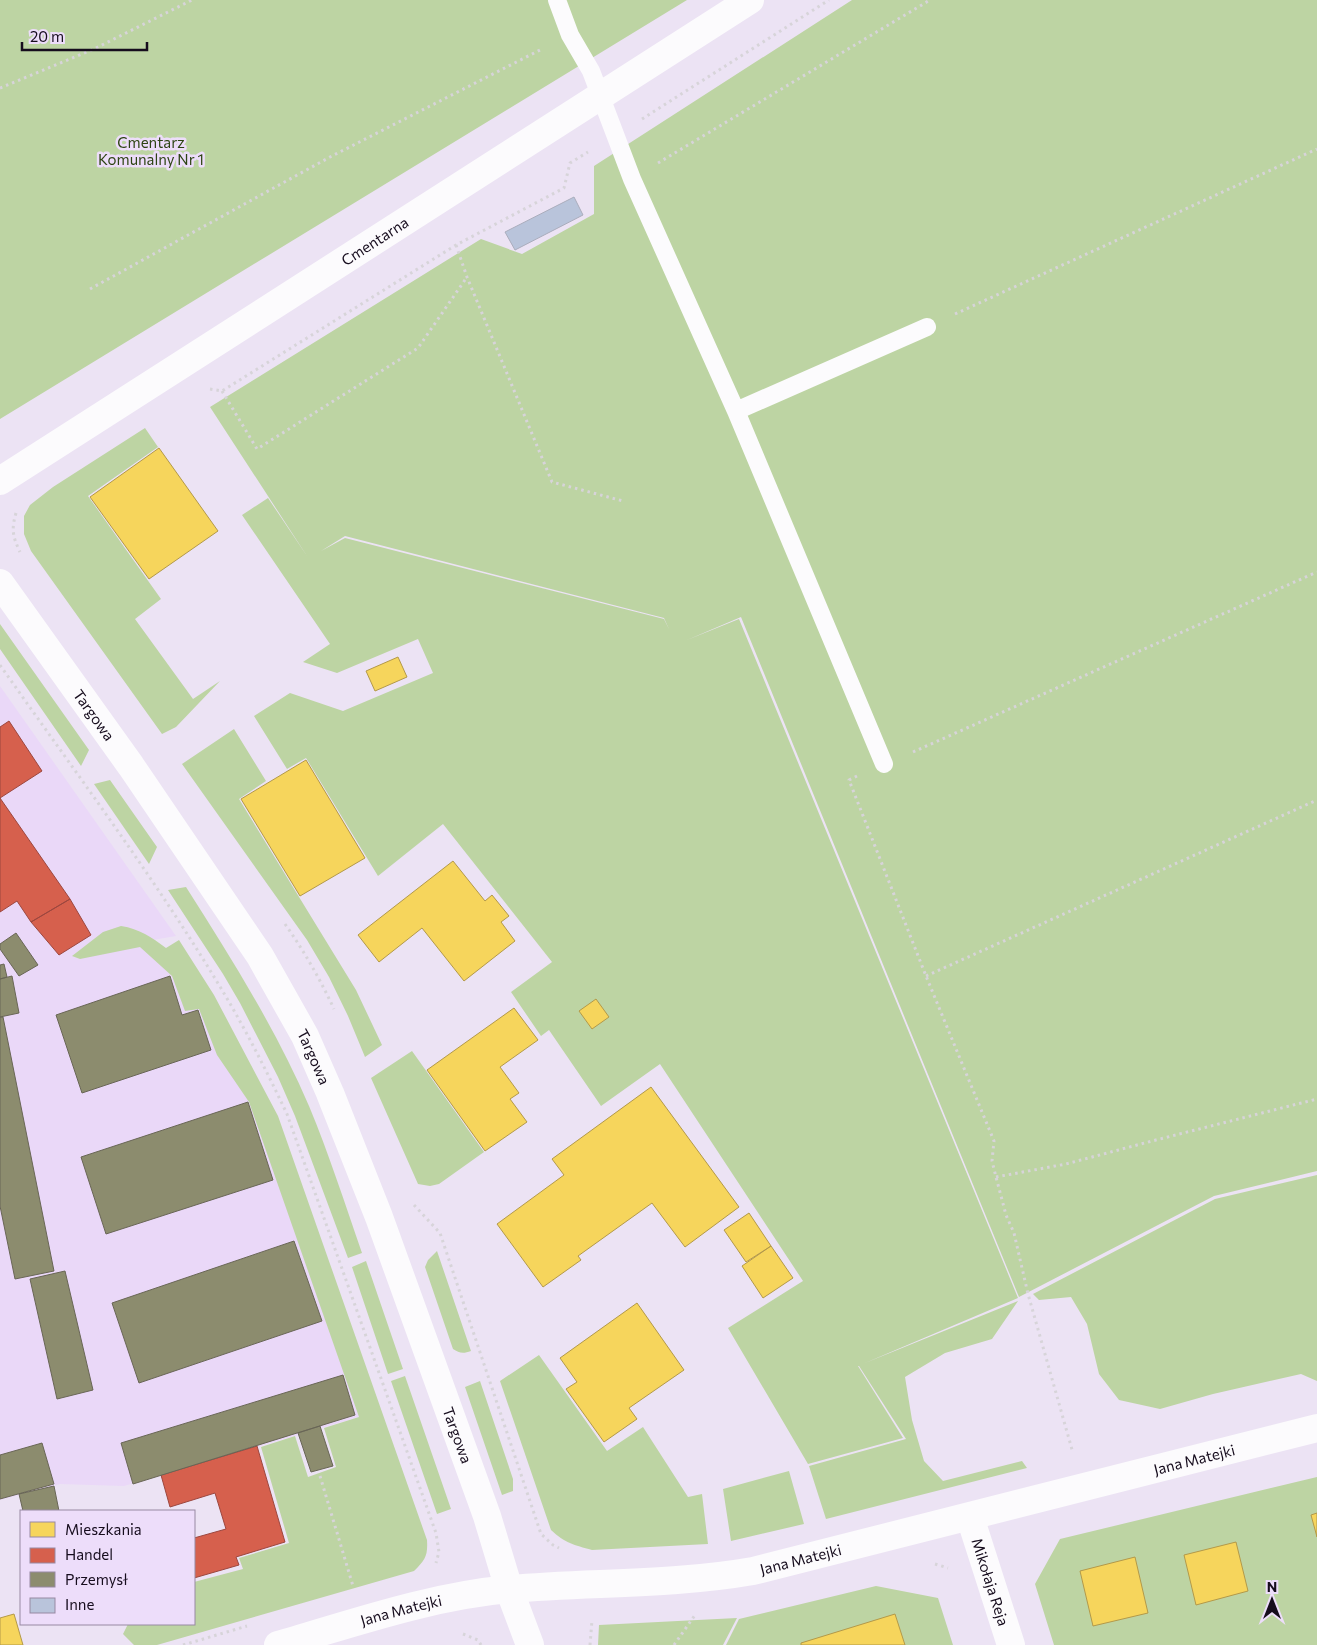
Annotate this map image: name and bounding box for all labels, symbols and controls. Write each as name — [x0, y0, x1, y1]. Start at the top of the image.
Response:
scale bar — [22, 20, 148, 52]
text: 20 m — [30, 27, 64, 45]
park label: Cmentarz Komunalny Nr 1 — [98, 133, 204, 168]
street label: Cmentarna — [338, 213, 412, 269]
street label: Targowa — [70, 686, 119, 744]
street label: Targowa — [294, 1026, 334, 1087]
street label: Targowa — [439, 1405, 476, 1466]
street label: Jana Matejki — [1151, 1440, 1237, 1478]
legend — [20, 1510, 195, 1625]
text: Mieszkania — [65, 1520, 142, 1538]
street label: Mikołaja Reja — [968, 1536, 1013, 1628]
street label: Jana Matejki — [758, 1540, 843, 1578]
text: Handel — [65, 1545, 113, 1563]
text: Przemysł — [65, 1570, 128, 1588]
north arrow — [1247, 1575, 1297, 1625]
text: N — [1267, 1578, 1277, 1595]
street label: Jana Matejki — [358, 1591, 443, 1629]
text: Inne — [65, 1595, 94, 1613]

